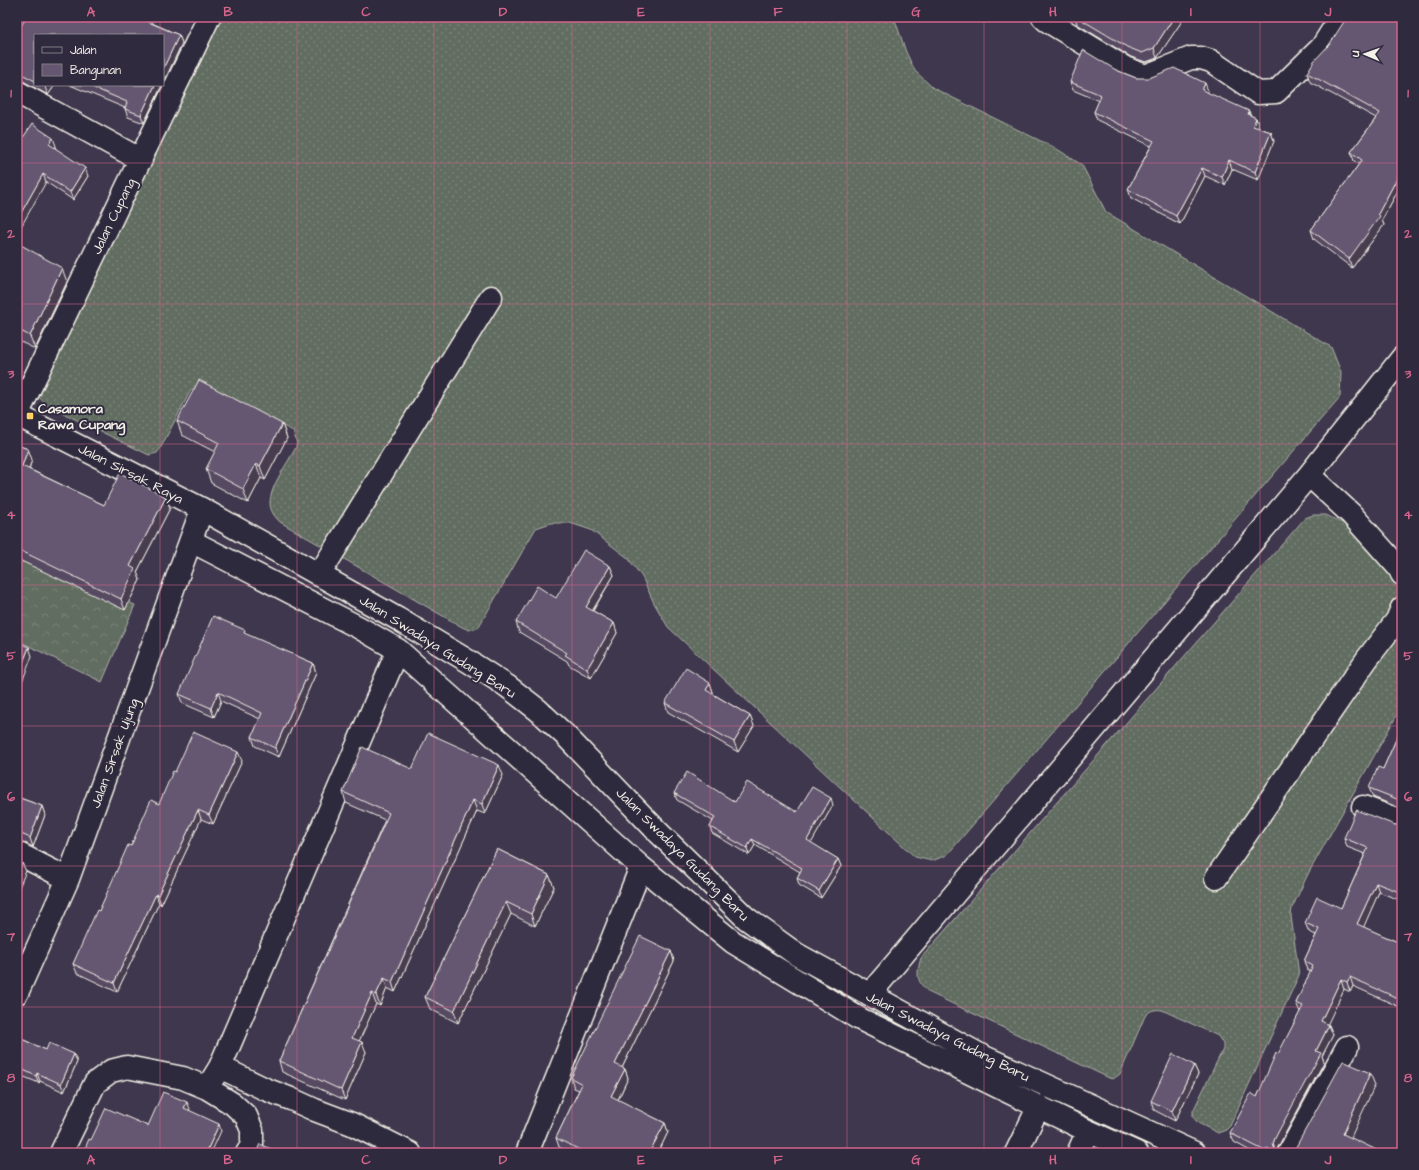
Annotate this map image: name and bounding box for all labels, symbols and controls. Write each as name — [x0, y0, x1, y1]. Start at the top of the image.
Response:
text: A — [87, 3, 96, 21]
text: B — [223, 3, 233, 21]
text: C — [361, 3, 371, 21]
text: D — [499, 3, 508, 21]
text: E — [637, 3, 645, 21]
text: F — [773, 3, 783, 21]
text: G — [911, 3, 921, 21]
text: H — [1049, 3, 1057, 21]
text: I — [1190, 3, 1192, 21]
text: J — [1324, 3, 1332, 21]
legend — [34, 34, 164, 86]
north arrow — [1345, 34, 1385, 74]
text: Jalan — [70, 42, 96, 59]
text: U — [1348, 50, 1363, 58]
text: Bangunan — [70, 62, 121, 80]
text: 1 — [10, 84, 12, 102]
text: 1 — [1407, 84, 1409, 102]
street label: Jalan Cupang — [87, 175, 141, 258]
text: 2 — [6, 225, 15, 243]
text: 2 — [1403, 225, 1412, 243]
text: 3 — [7, 365, 15, 383]
text: 3 — [1404, 365, 1412, 383]
place label: Casamora Rawa Cupang — [38, 399, 126, 436]
marker: Casamora Rawa Cupang — [25, 411, 35, 421]
street label: Jalan Sirsak Raya — [75, 439, 187, 509]
text: 4 — [7, 506, 16, 524]
text: 4 — [1404, 506, 1413, 524]
street label: Jalan Swadaya Gudang Baru — [355, 590, 520, 703]
text: 5 — [6, 647, 16, 665]
text: 5 — [1403, 647, 1413, 665]
street label: Jalan Sirsak Ujung — [86, 696, 144, 811]
street label: Jalan Swadaya Gudang Baru — [611, 783, 754, 926]
text: 6 — [7, 788, 16, 806]
text: 6 — [1404, 788, 1413, 806]
text: 7 — [6, 928, 16, 946]
text: 7 — [1403, 928, 1413, 946]
street label: Jalan Swadaya Gudang Baru — [862, 987, 1033, 1087]
text: 8 — [7, 1069, 16, 1087]
text: 8 — [1404, 1069, 1413, 1087]
text: A — [87, 1151, 96, 1169]
text: B — [223, 1151, 233, 1169]
text: C — [361, 1151, 371, 1169]
text: D — [499, 1151, 508, 1169]
text: E — [637, 1151, 645, 1169]
text: F — [773, 1151, 783, 1169]
text: G — [911, 1151, 921, 1169]
text: H — [1049, 1151, 1057, 1169]
text: I — [1190, 1151, 1192, 1169]
text: J — [1324, 1151, 1332, 1169]

